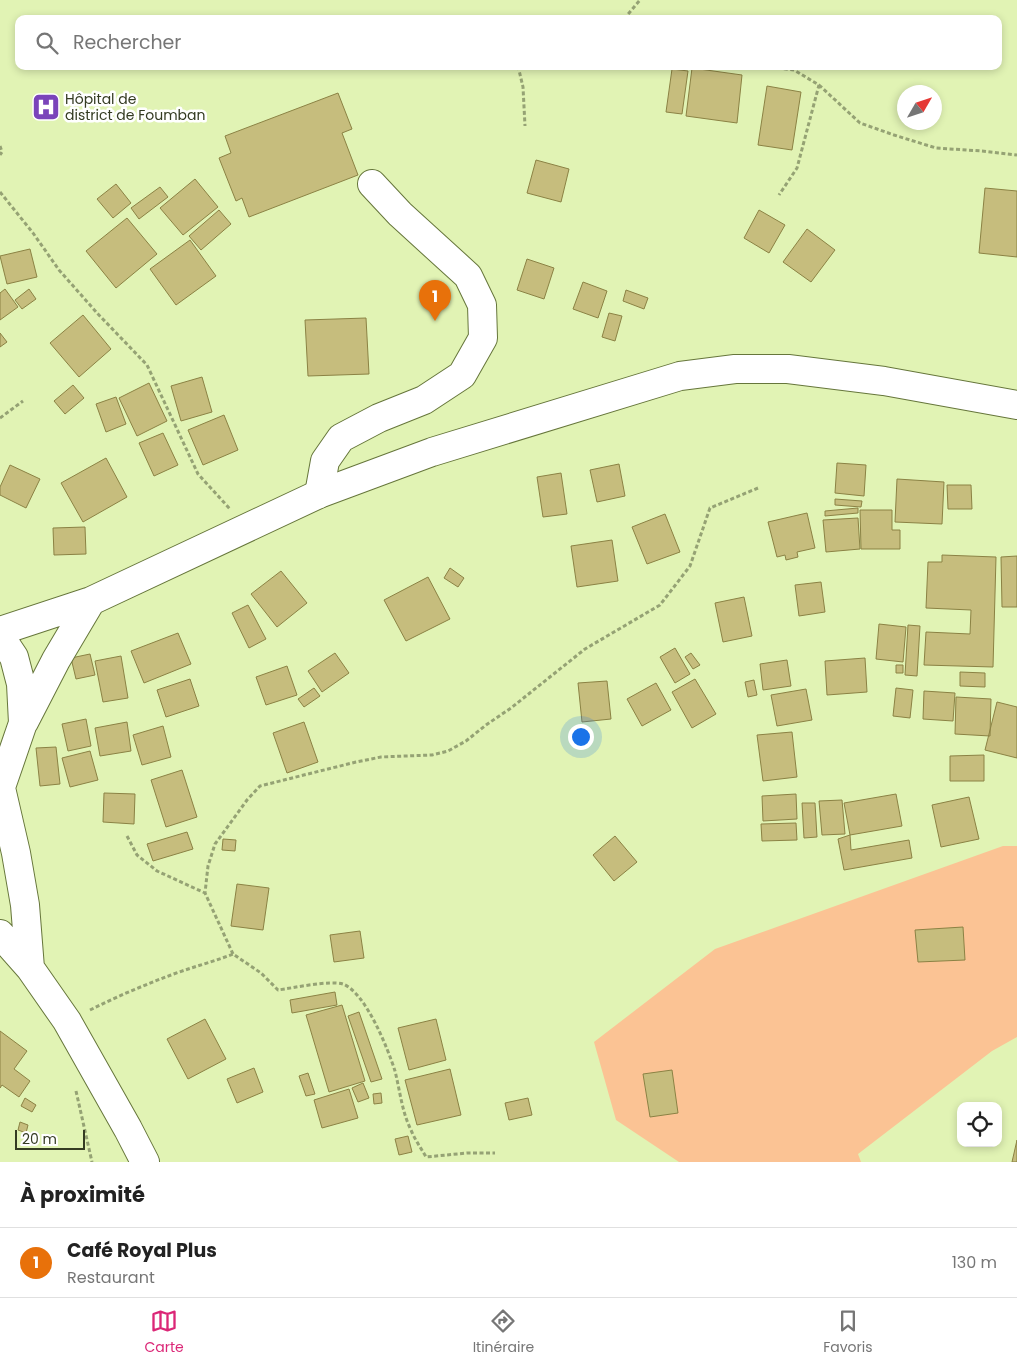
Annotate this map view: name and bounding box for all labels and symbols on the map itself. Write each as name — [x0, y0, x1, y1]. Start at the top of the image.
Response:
north arrow — [897, 85, 942, 130]
place label: Hôpital de district de Foumban — [65, 89, 205, 125]
hospital icon: Hôpital de district de Foumban — [31, 92, 61, 122]
pin: 1 — [419, 280, 451, 321]
your location — [568, 724, 594, 750]
scale bar — [15, 1127, 85, 1150]

